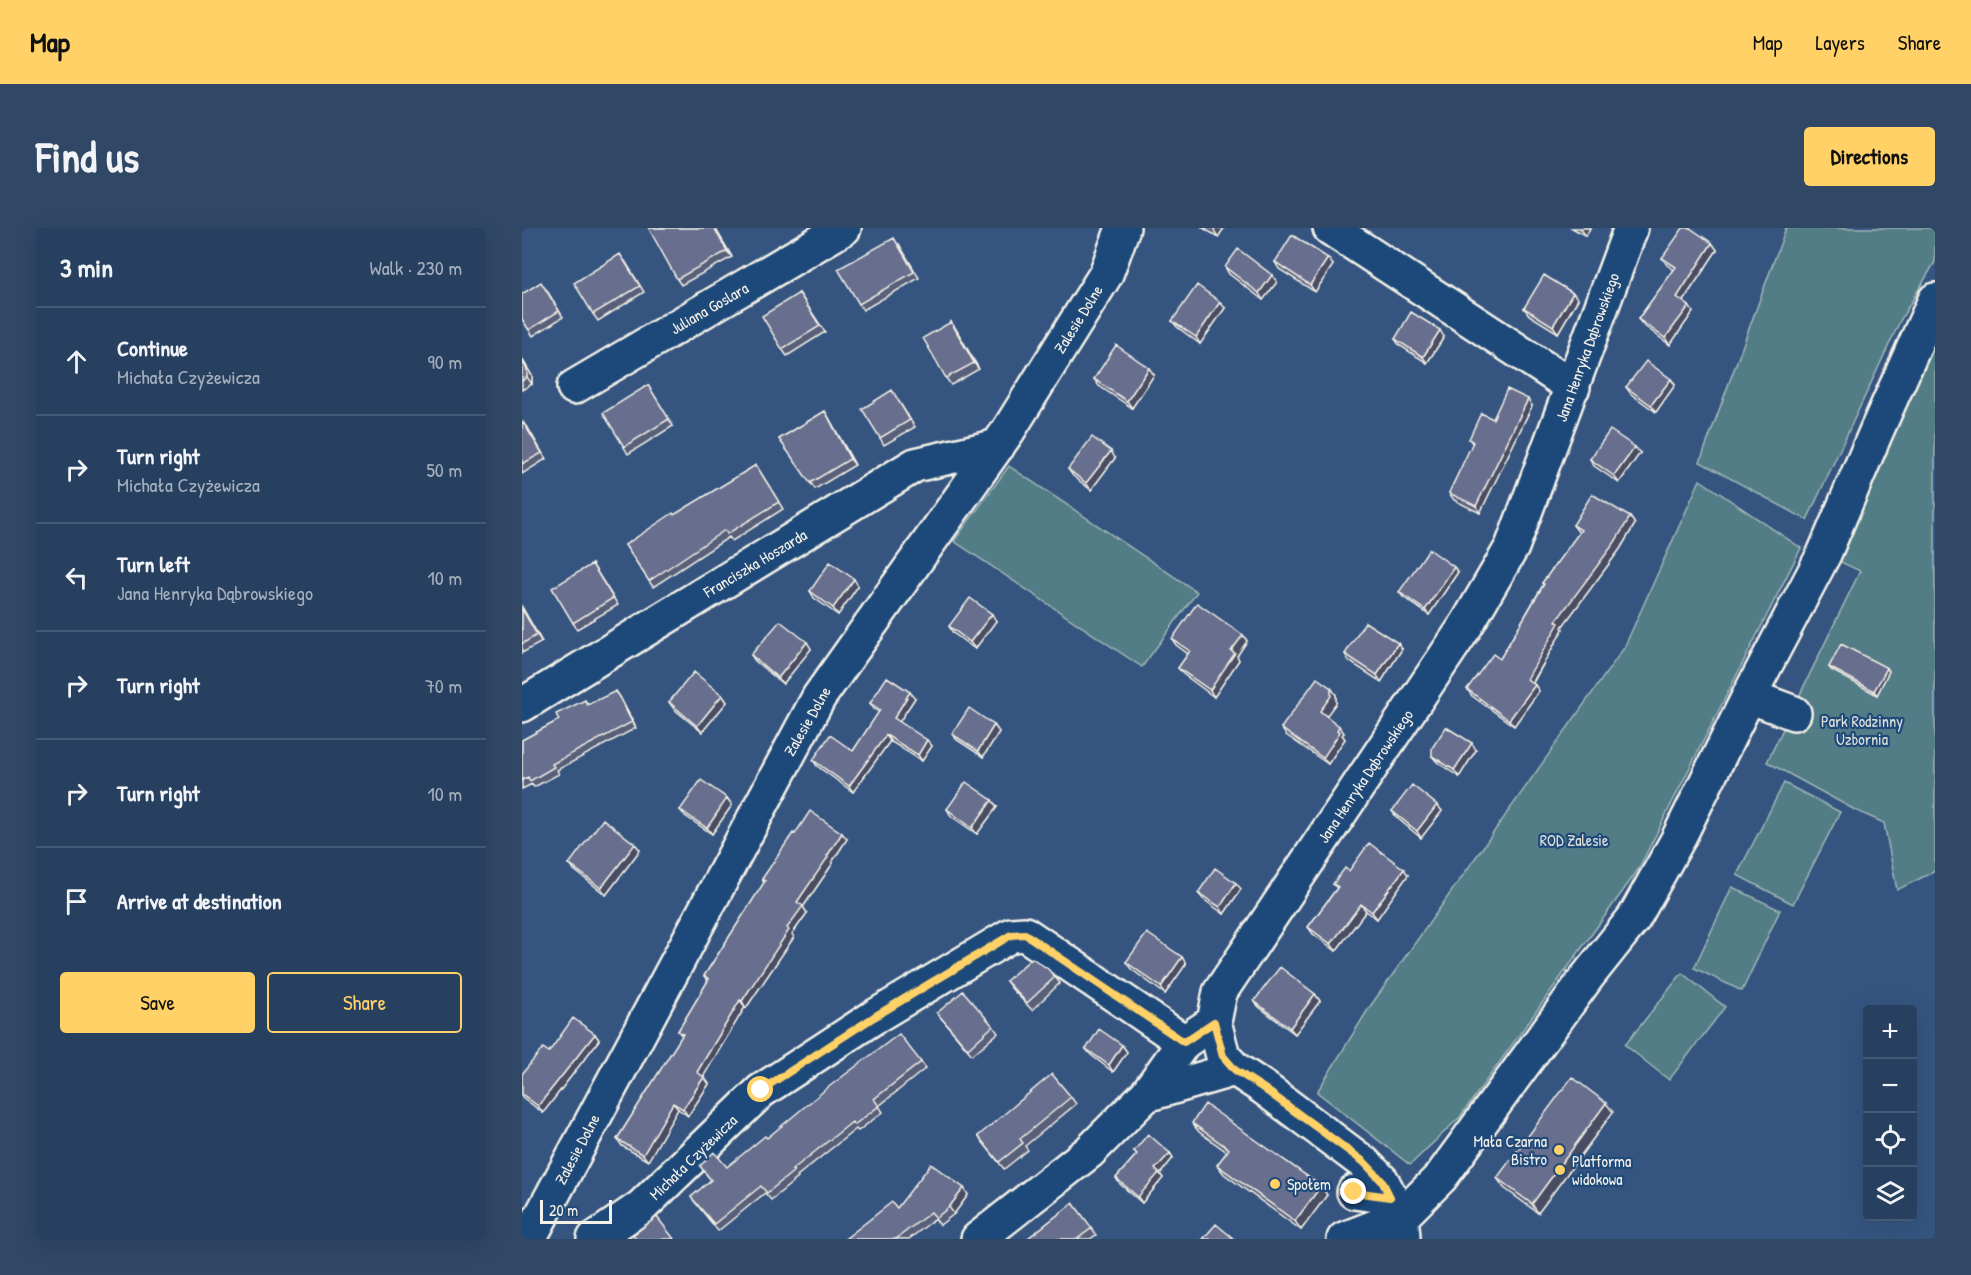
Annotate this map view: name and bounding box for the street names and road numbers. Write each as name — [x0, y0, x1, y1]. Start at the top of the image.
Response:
street label: Jana Henryka Dąbrowskiego — [1550, 269, 1624, 424]
street label: Juliana Goslara — [666, 277, 752, 339]
street label: Zalesie Dolne — [1048, 280, 1108, 357]
street label: Franciszka Hoszarda — [698, 523, 811, 603]
street label: Zalesie Dolne — [778, 682, 836, 760]
street label: Jana Henryka Dąbrowskiego — [1312, 704, 1418, 847]
street label: Zalesie Dolne — [549, 1109, 605, 1188]
street label: Michała Czyżewicza — [644, 1109, 742, 1205]

